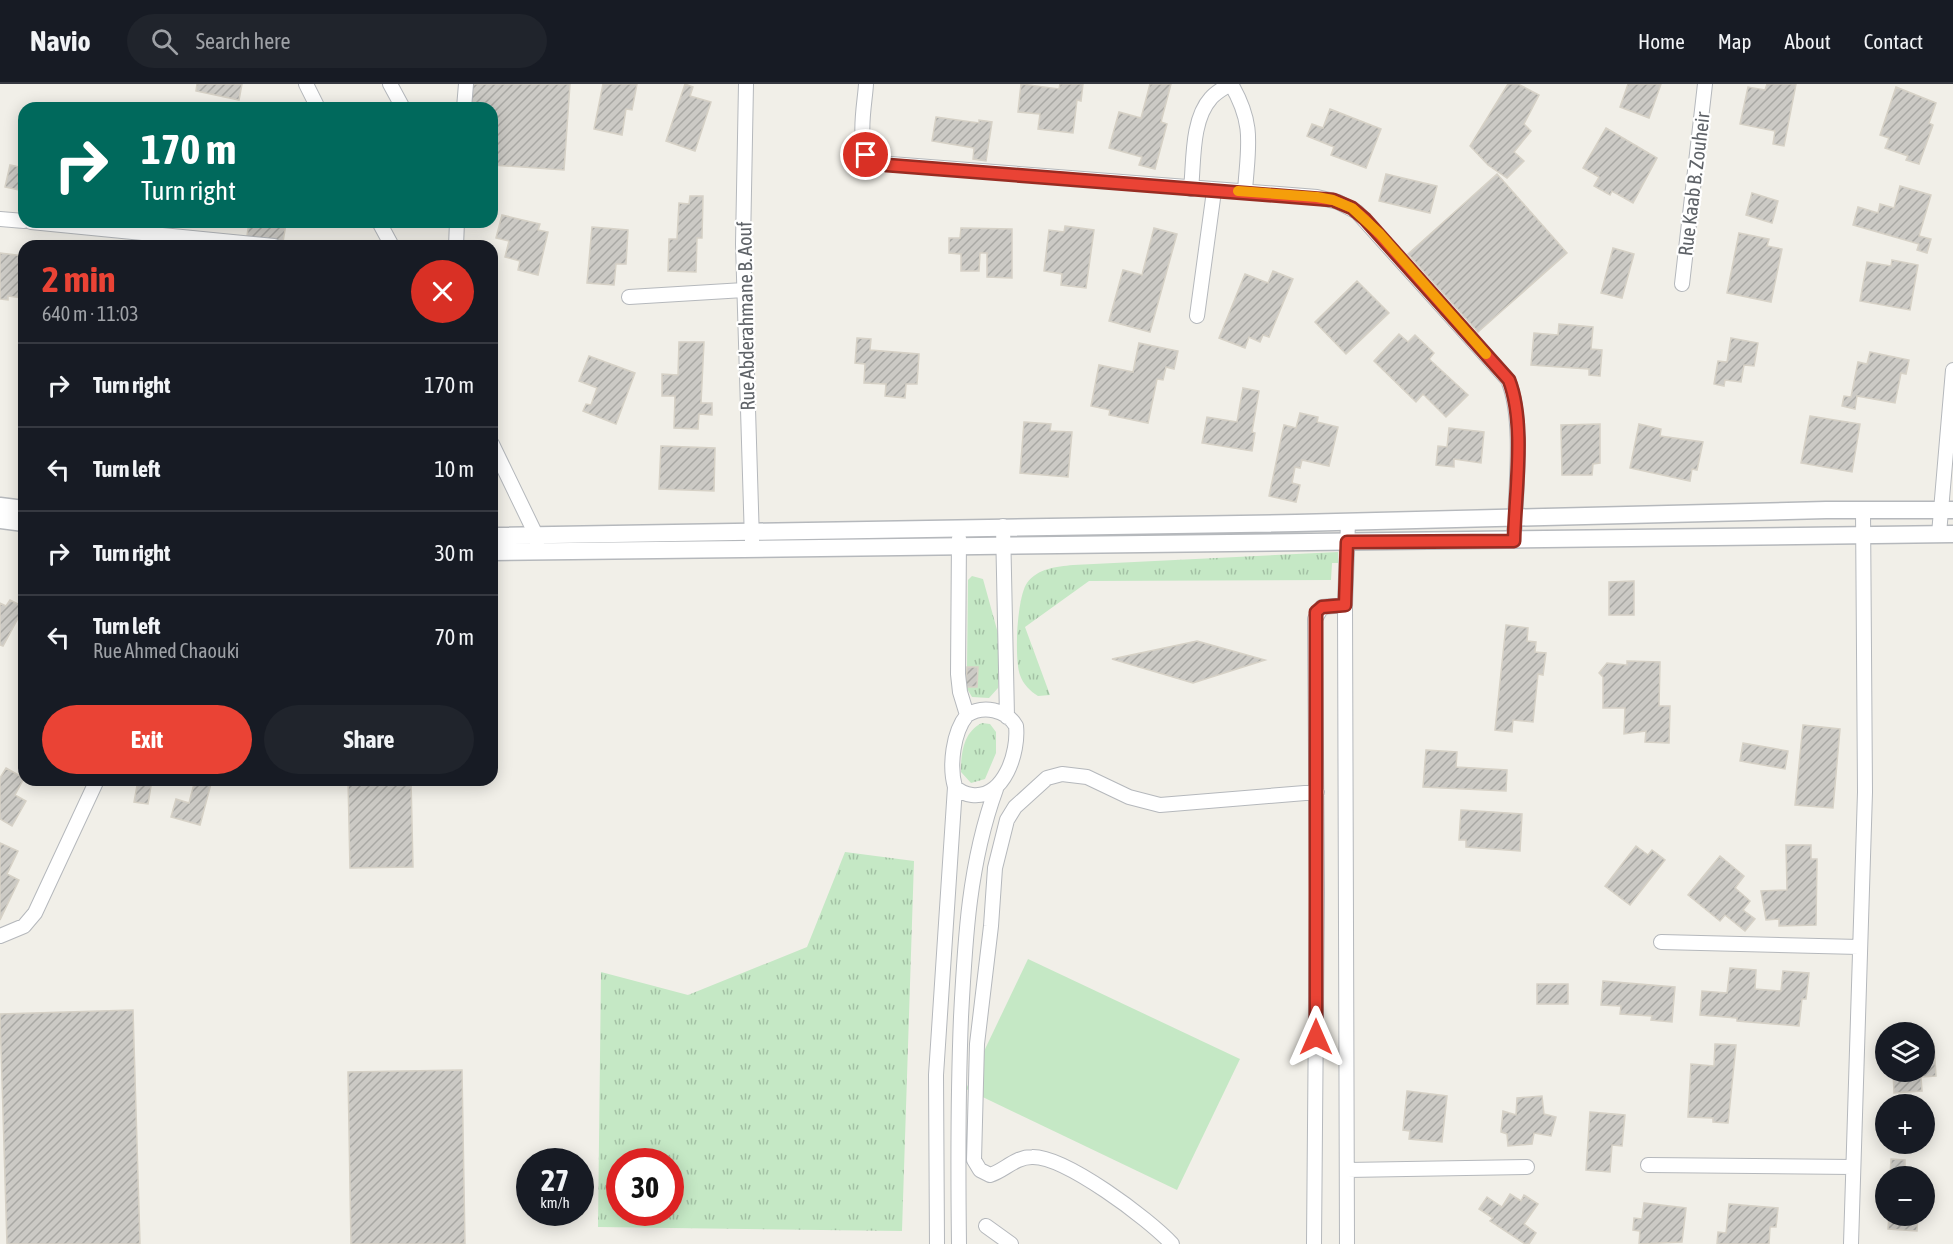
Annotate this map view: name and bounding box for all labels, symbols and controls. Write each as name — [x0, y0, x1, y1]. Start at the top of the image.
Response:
search box — [127, 14, 547, 68]
text: Navio — [30, 25, 91, 57]
icon: search — [148, 25, 181, 58]
text: Search here — [196, 28, 291, 54]
text: Home — [1638, 29, 1685, 53]
text: Map — [1718, 29, 1752, 53]
text: About — [1785, 29, 1831, 53]
text: Contact — [1864, 29, 1923, 53]
street label: Rue Kaab B. Zouheir — [1673, 110, 1714, 257]
text: 170 m — [141, 125, 236, 173]
icon: right — [42, 126, 120, 204]
pin — [840, 129, 891, 180]
icon: arrive — [849, 138, 882, 171]
text: Turn right — [141, 175, 236, 206]
street label: Rue Abderahmane B. Aouf — [732, 221, 759, 411]
text: 2 min — [42, 258, 116, 300]
button: close — [411, 260, 474, 323]
text: 640 m · 11:03 — [42, 302, 139, 325]
icon: right — [42, 369, 75, 402]
text: Turn right — [93, 372, 170, 398]
text: 170 m — [424, 372, 474, 398]
icon: left — [42, 453, 75, 486]
text: Turn left — [93, 456, 160, 482]
text: 10 m — [434, 456, 474, 482]
icon: right — [42, 537, 75, 570]
text: Turn right — [93, 540, 170, 566]
text: 30 m — [434, 540, 474, 566]
text: Turn left — [93, 613, 160, 639]
icon: left — [42, 621, 75, 654]
text: 70 m — [434, 624, 474, 650]
text: Rue Ahmed Chaouki — [93, 639, 239, 662]
button: Exit — [42, 705, 252, 774]
button: Share — [264, 705, 474, 774]
position arrow — [1284, 1005, 1348, 1069]
map controls — [1875, 1022, 1935, 1226]
button: layers — [1875, 1022, 1935, 1082]
button: + — [1875, 1094, 1935, 1154]
speed limit sign: 30 — [606, 1148, 684, 1226]
text: 27 — [541, 1163, 569, 1197]
button: − — [1875, 1166, 1935, 1226]
text: km/h — [540, 1194, 570, 1211]

